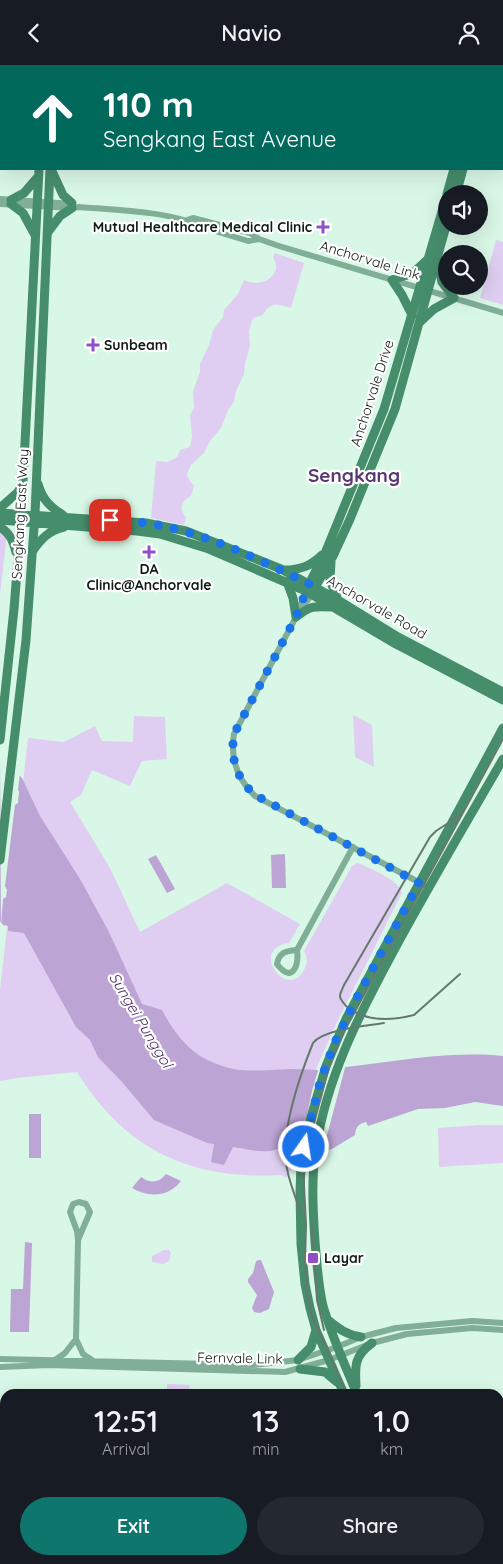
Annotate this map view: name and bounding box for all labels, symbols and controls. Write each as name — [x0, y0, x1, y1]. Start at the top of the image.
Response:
icon: back — [20, 19, 48, 47]
text: Navio — [221, 19, 282, 47]
icon: person — [455, 19, 483, 47]
text: 110 m — [103, 82, 194, 126]
icon: ahead — [20, 85, 85, 150]
text: Sengkang East Avenue — [103, 125, 337, 153]
map controls — [438, 185, 488, 295]
button: sound — [438, 185, 488, 235]
place label: Mutual Healthcare Medical Clinic — [93, 218, 312, 236]
marker: Mutual Healthcare Medical Clinic — [316, 220, 330, 234]
street label: Anchorvale Link — [318, 236, 422, 284]
button: search — [438, 245, 488, 295]
place label: Sunbeam — [104, 336, 168, 354]
street label: Anchorvale Drive — [346, 337, 398, 449]
marker: Sunbeam — [86, 338, 100, 352]
street label: Sengkang East Way — [8, 448, 32, 580]
district label: Sengkang — [308, 463, 400, 487]
pin — [89, 499, 131, 541]
icon: arrive — [96, 506, 124, 534]
marker: DA Clinic@Anchorvale — [142, 545, 156, 559]
place label: DA Clinic@Anchorvale — [86, 560, 212, 594]
street label: Anchorvale Road — [324, 571, 430, 643]
water label: Sungei Punggol — [105, 969, 178, 1072]
position arrow — [277, 1120, 329, 1172]
place label: Layar — [324, 1249, 364, 1267]
marker: Layar — [306, 1251, 320, 1265]
street label: Fernvale Link — [197, 1348, 283, 1368]
text: 12:51 — [94, 1402, 158, 1440]
text: 13 — [252, 1402, 280, 1440]
text: 1.0 — [374, 1402, 410, 1440]
text: Arrival — [102, 1439, 150, 1459]
text: min — [252, 1439, 279, 1459]
text: km — [380, 1439, 403, 1459]
button: Exit — [20, 1497, 247, 1555]
button: Share — [257, 1497, 484, 1555]

